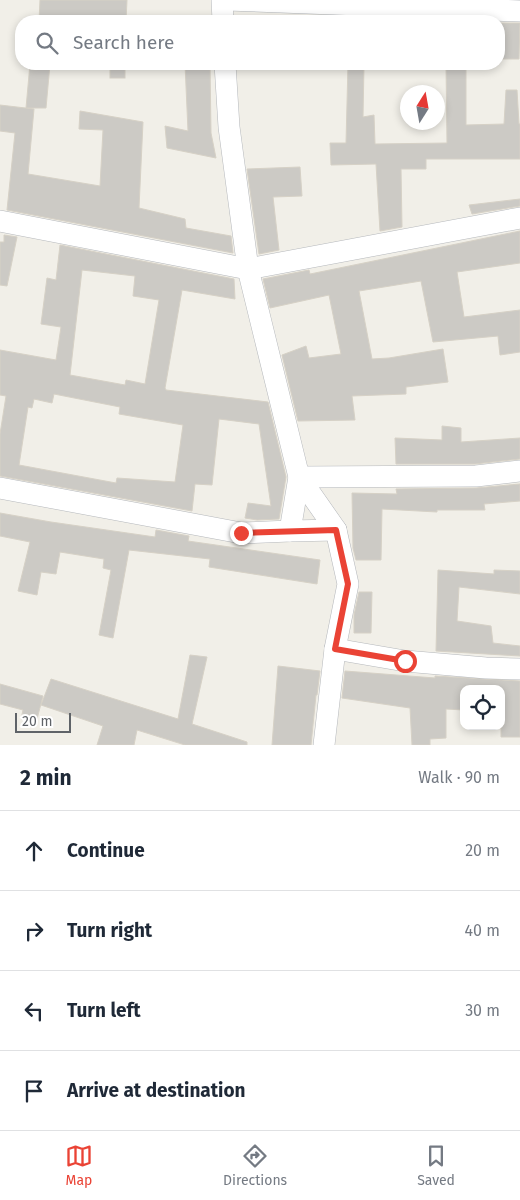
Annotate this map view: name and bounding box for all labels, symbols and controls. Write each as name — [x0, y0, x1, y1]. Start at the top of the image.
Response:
search box — [15, 15, 505, 70]
icon: search — [33, 29, 61, 57]
text: Search here — [73, 31, 174, 54]
north arrow — [400, 85, 445, 130]
route end — [230, 522, 253, 545]
route start — [394, 650, 417, 673]
map controls — [460, 685, 505, 730]
button: locate — [460, 685, 505, 730]
scale bar — [15, 710, 71, 733]
text: 20 m — [22, 713, 52, 730]
text: 2 min — [20, 765, 72, 791]
text: Walk · 90 m — [418, 768, 500, 787]
icon: ahead — [20, 837, 48, 865]
text: Continue — [67, 839, 145, 862]
text: 20 m — [465, 841, 500, 860]
icon: right — [20, 917, 48, 945]
text: Turn right — [67, 919, 152, 942]
text: 40 m — [465, 921, 500, 940]
icon: left — [20, 997, 48, 1025]
text: Turn left — [67, 999, 141, 1022]
text: 30 m — [465, 1001, 500, 1020]
icon: arrive — [20, 1077, 48, 1105]
text: Arrive at destination — [67, 1079, 246, 1102]
tab: Map — [65, 1142, 93, 1189]
tab: Directions — [223, 1142, 287, 1189]
tab: Saved — [417, 1142, 455, 1189]

